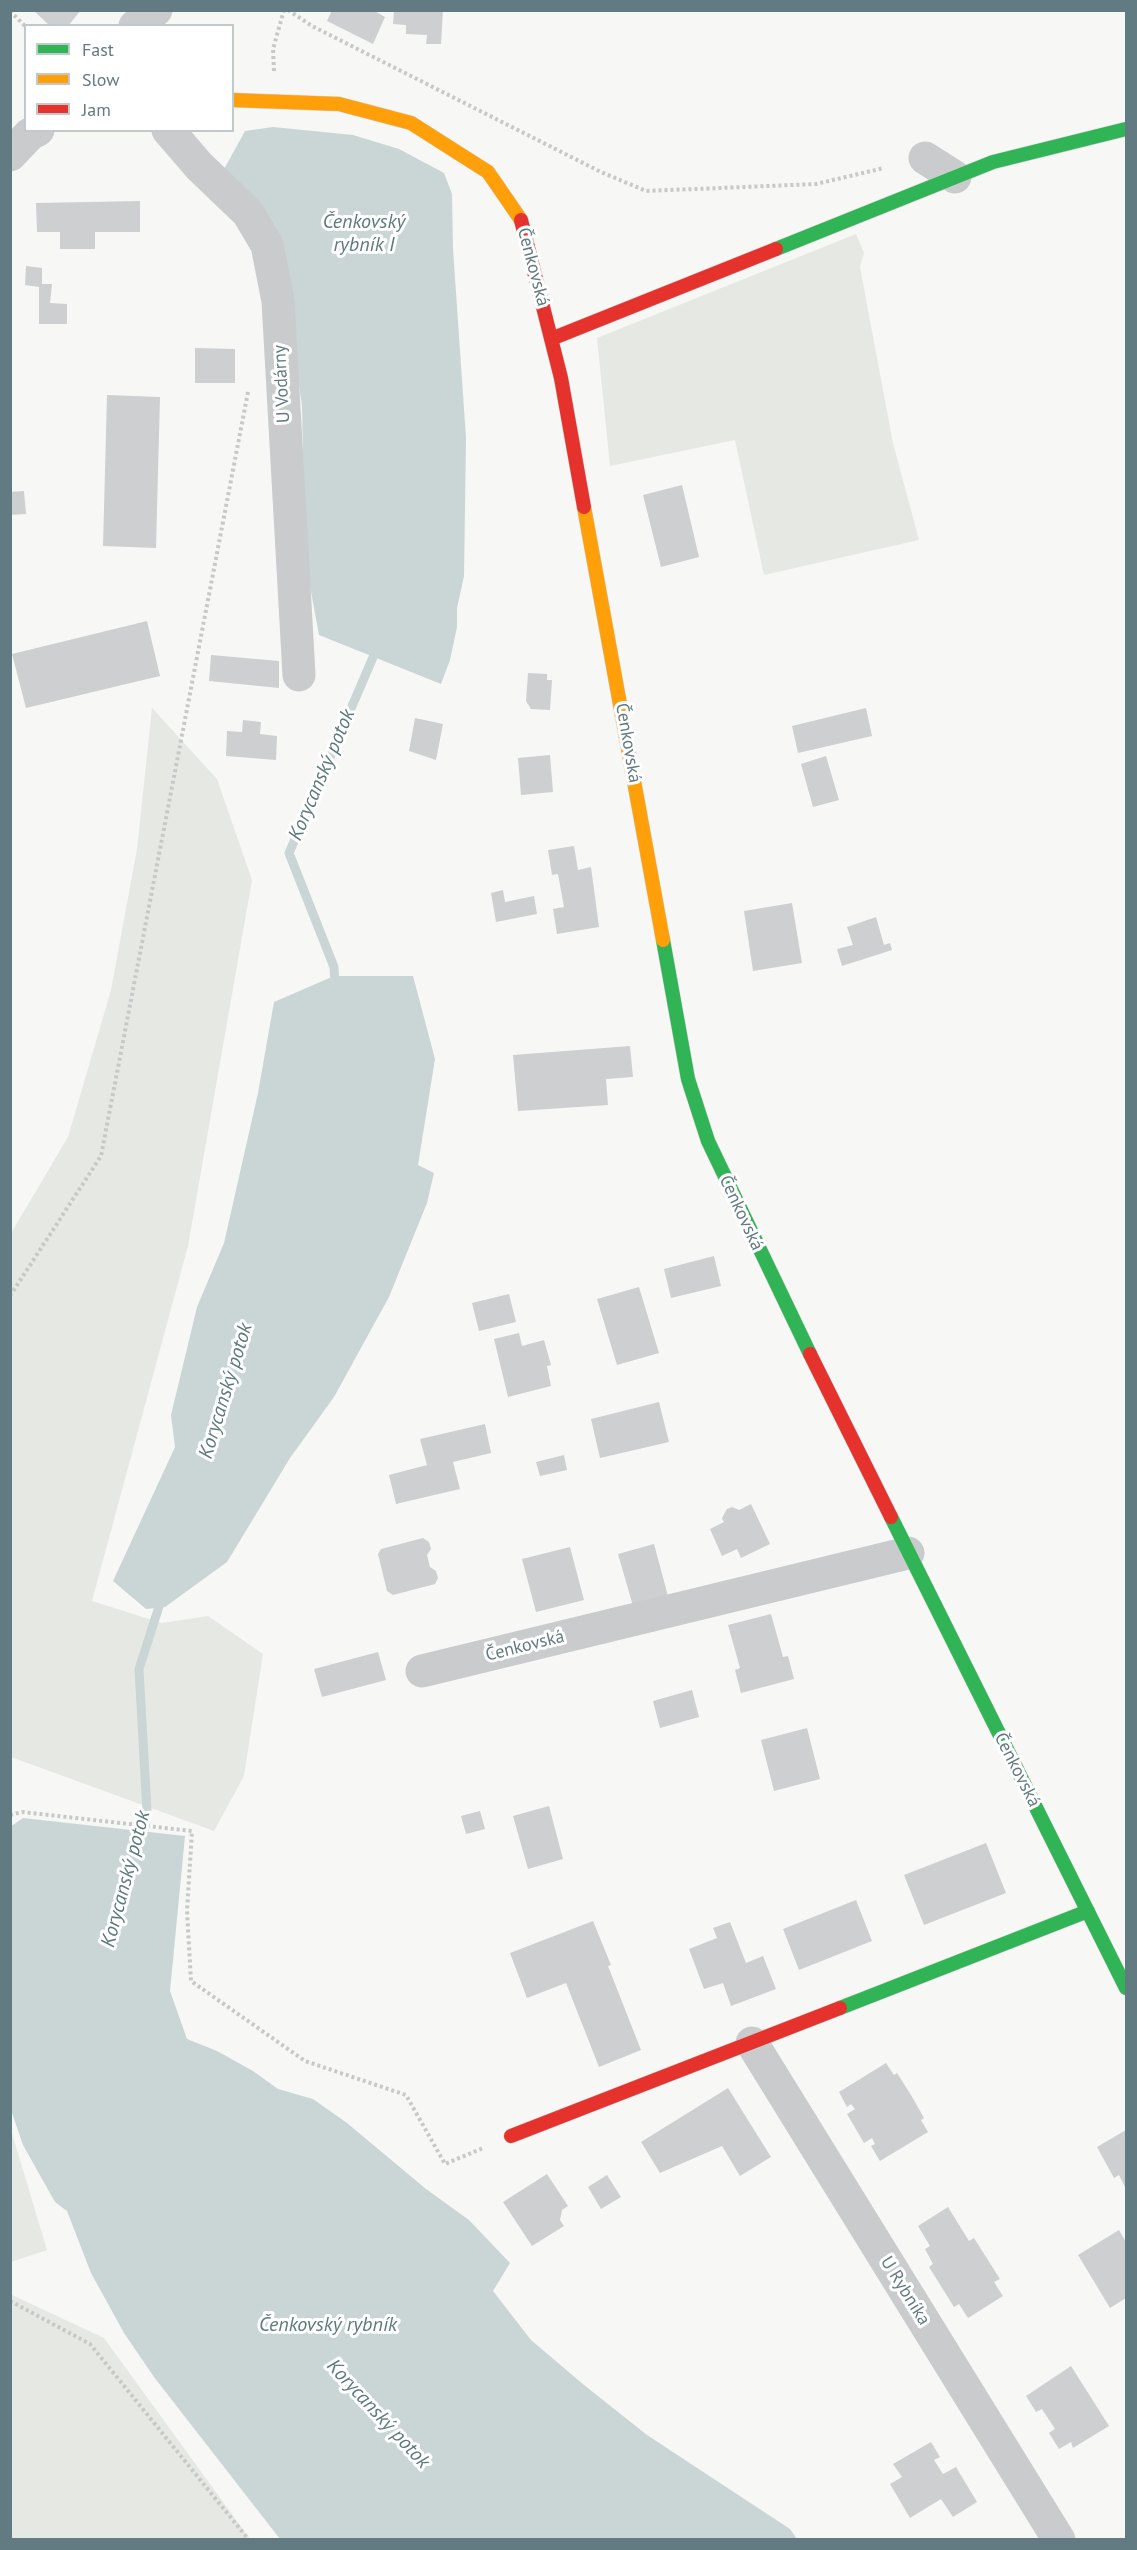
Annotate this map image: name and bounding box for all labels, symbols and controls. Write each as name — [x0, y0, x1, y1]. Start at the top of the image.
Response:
legend — [24, 24, 234, 132]
text: Fast — [82, 38, 114, 61]
text: Slow — [82, 68, 120, 91]
text: Jam — [82, 98, 111, 121]
water label: Čenkovský rybník I — [323, 210, 405, 257]
street label: Čenkovská — [512, 225, 554, 309]
street label: U Vodárny — [269, 344, 295, 424]
street label: Čenkovská — [610, 702, 646, 784]
water label: Korycanský potok — [284, 706, 360, 844]
street label: Čenkovská — [714, 1172, 768, 1254]
water label: Korycanský potok — [194, 1320, 258, 1462]
street label: Čenkovská — [483, 1626, 567, 1666]
street label: Čenkovská — [989, 1729, 1045, 1811]
water label: Korycanský potok — [96, 1808, 156, 1950]
street label: U Rybníka — [875, 2253, 935, 2329]
water label: Čenkovský rybník — [259, 2313, 397, 2337]
water label: Korycanský potok — [321, 2355, 435, 2473]

